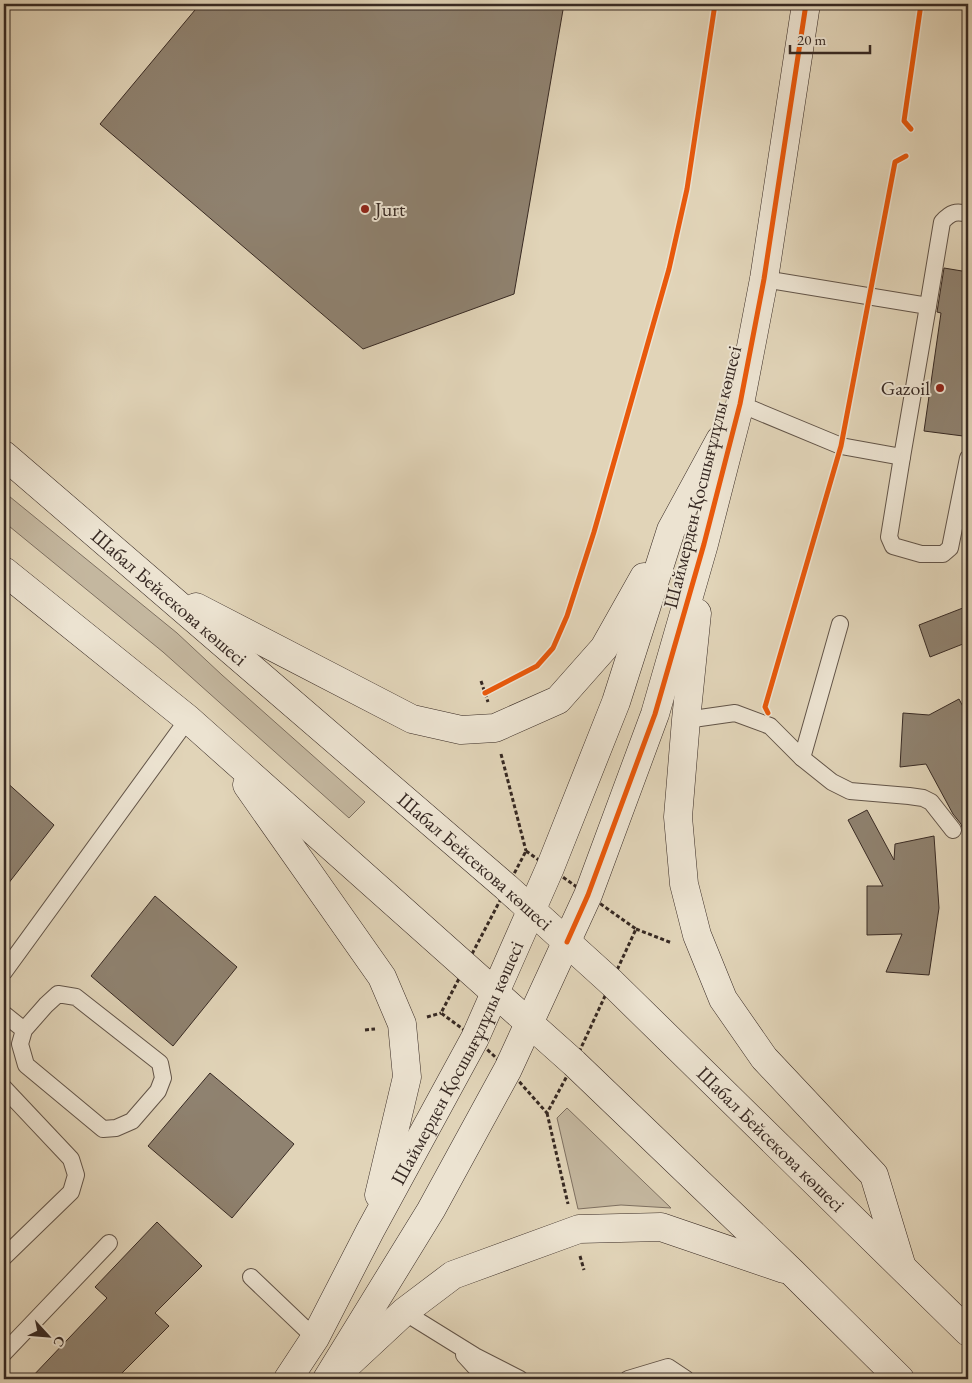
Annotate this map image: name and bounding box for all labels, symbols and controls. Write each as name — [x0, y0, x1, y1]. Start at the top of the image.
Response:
scale bar — [790, 22, 870, 54]
text: 20 m — [797, 30, 826, 49]
place label: Jurt — [373, 196, 406, 222]
marker: Jurt — [359, 203, 371, 215]
street label: Шаймерден Қосшығұлұлы көшесі — [657, 343, 747, 611]
place label: Gazoil — [881, 375, 930, 401]
marker: Gazoil — [934, 382, 946, 394]
street label: Шабал Бейсекова көшесі — [86, 523, 253, 672]
street label: Шабал Бейсекова көшесі — [392, 786, 558, 936]
street label: Шаймерден Қосшығұлұлы көшесі — [385, 937, 529, 1189]
street label: Шабал Бейсекова көшесі — [691, 1060, 851, 1218]
north arrow — [22, 1310, 72, 1360]
text: С — [49, 1333, 70, 1350]

